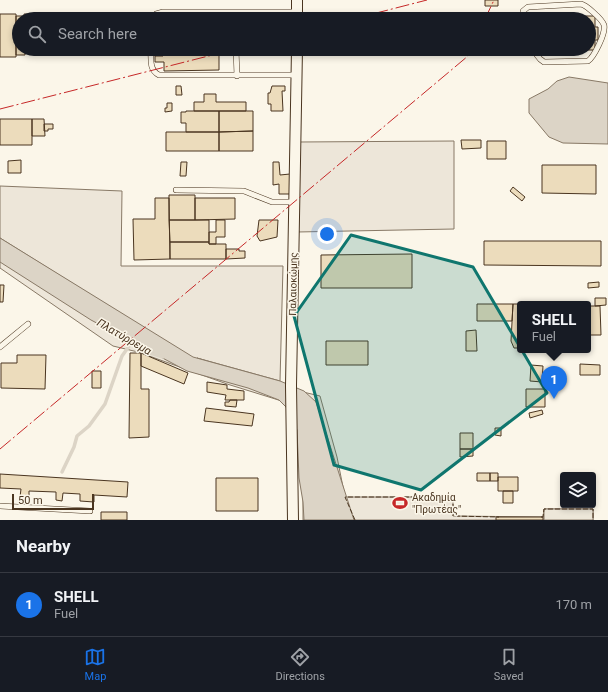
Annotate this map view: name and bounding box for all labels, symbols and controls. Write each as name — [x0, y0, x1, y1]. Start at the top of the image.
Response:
search box — [12, 12, 596, 56]
icon: search — [26, 23, 48, 45]
text: Search here — [58, 25, 137, 43]
your location — [317, 224, 337, 244]
street label: Παλαιοκώμης — [287, 252, 300, 316]
popup — [517, 301, 591, 353]
text: SHELL — [532, 311, 576, 329]
water label: Πλατύρρεμα — [94, 316, 154, 358]
text: Fuel — [532, 329, 556, 344]
pin: 1 — [541, 366, 567, 399]
map controls — [560, 472, 596, 508]
button: layers — [560, 472, 596, 508]
scale bar — [12, 492, 94, 511]
place label: Ακαδημία "Πρωτέας" — [412, 492, 461, 516]
text: 50 m — [18, 494, 43, 507]
sports icon: Ακαδημία "Πρωτέας" — [391, 494, 409, 512]
text: Nearby — [16, 536, 71, 556]
text: SHELL — [54, 588, 99, 606]
text: 1 — [25, 597, 33, 612]
text: 170 m — [555, 597, 592, 612]
text: Fuel — [54, 606, 78, 621]
tab: Map — [84, 646, 106, 683]
tab: Directions — [275, 646, 325, 683]
tab: Saved — [494, 646, 524, 683]

